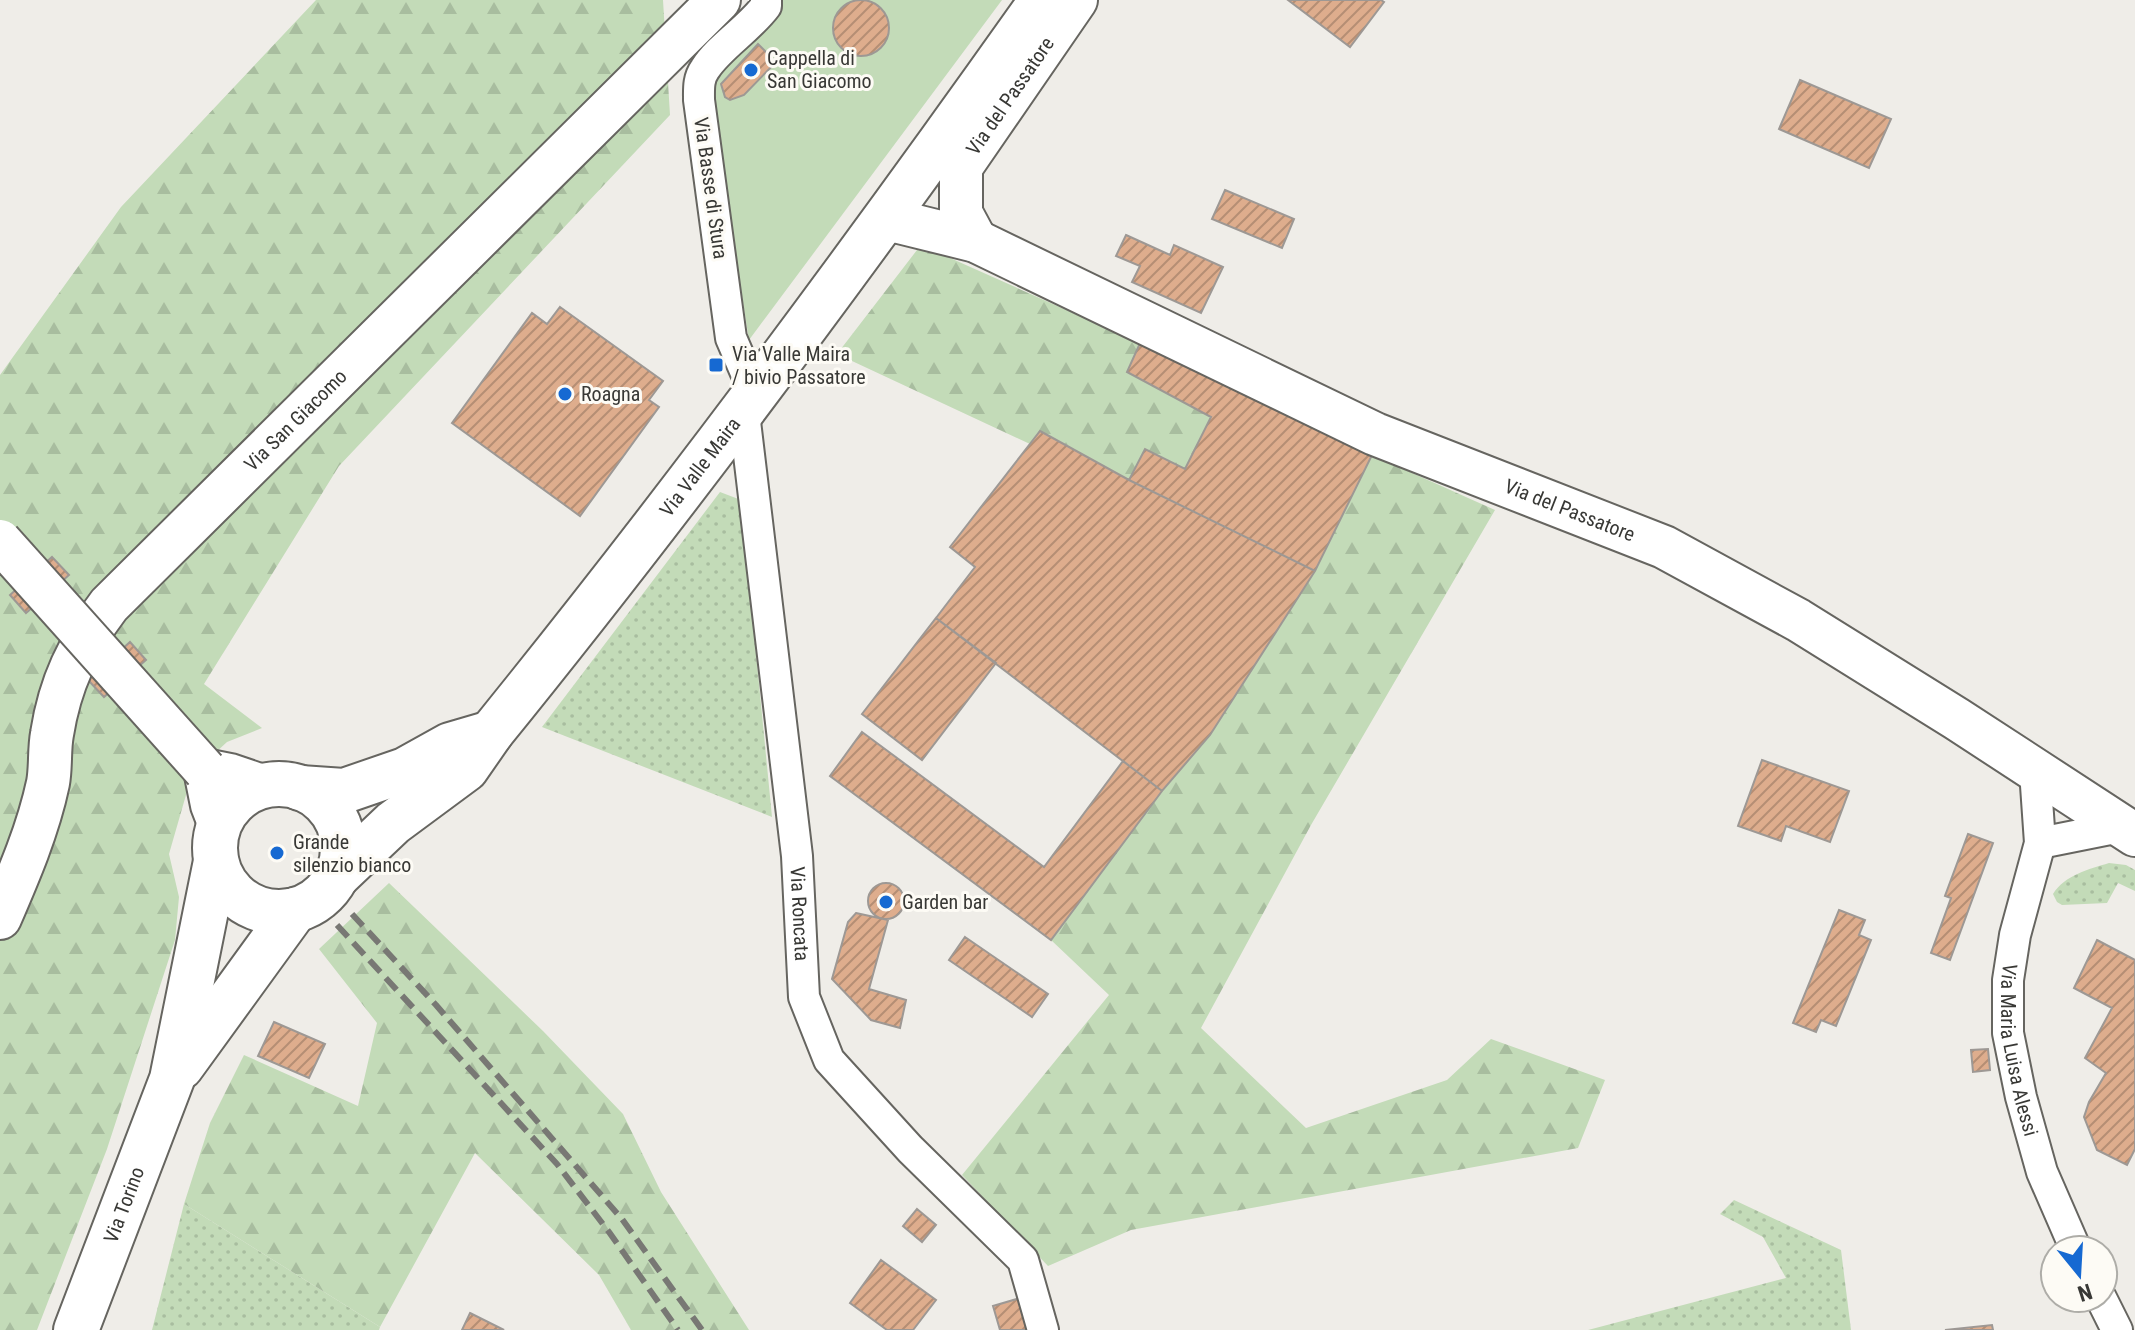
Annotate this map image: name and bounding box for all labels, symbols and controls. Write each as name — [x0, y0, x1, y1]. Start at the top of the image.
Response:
street label: Via del Passatore — [961, 32, 1059, 160]
place label: Cappella di San Giacomo — [767, 46, 872, 93]
marker: Cappella di San Giacomo — [742, 61, 760, 79]
street label: Via Basse di Stura — [689, 116, 733, 260]
place label: Via Valle Maira / bivio Passatore — [732, 342, 866, 389]
marker: Via Valle Maira / bivio Passatore — [707, 356, 725, 374]
street label: Via San Giacomo — [239, 364, 352, 476]
place label: Roagna — [581, 382, 640, 406]
marker: Roagna — [556, 385, 574, 403]
street label: Via Valle Maira — [655, 413, 745, 521]
street label: Via del Passatore — [1501, 474, 1638, 546]
place label: Grande silenzio bianco — [293, 830, 411, 877]
marker: Grande silenzio bianco — [268, 844, 286, 862]
street label: Via Roncata — [786, 866, 814, 962]
place label: Garden bar — [902, 890, 988, 914]
marker: Garden bar — [877, 893, 895, 911]
street label: Via Maria Luisa Alessi — [1995, 962, 2043, 1139]
street label: Via Torino — [98, 1163, 149, 1246]
north arrow — [2039, 1234, 2119, 1314]
text: N — [2075, 1279, 2095, 1307]

